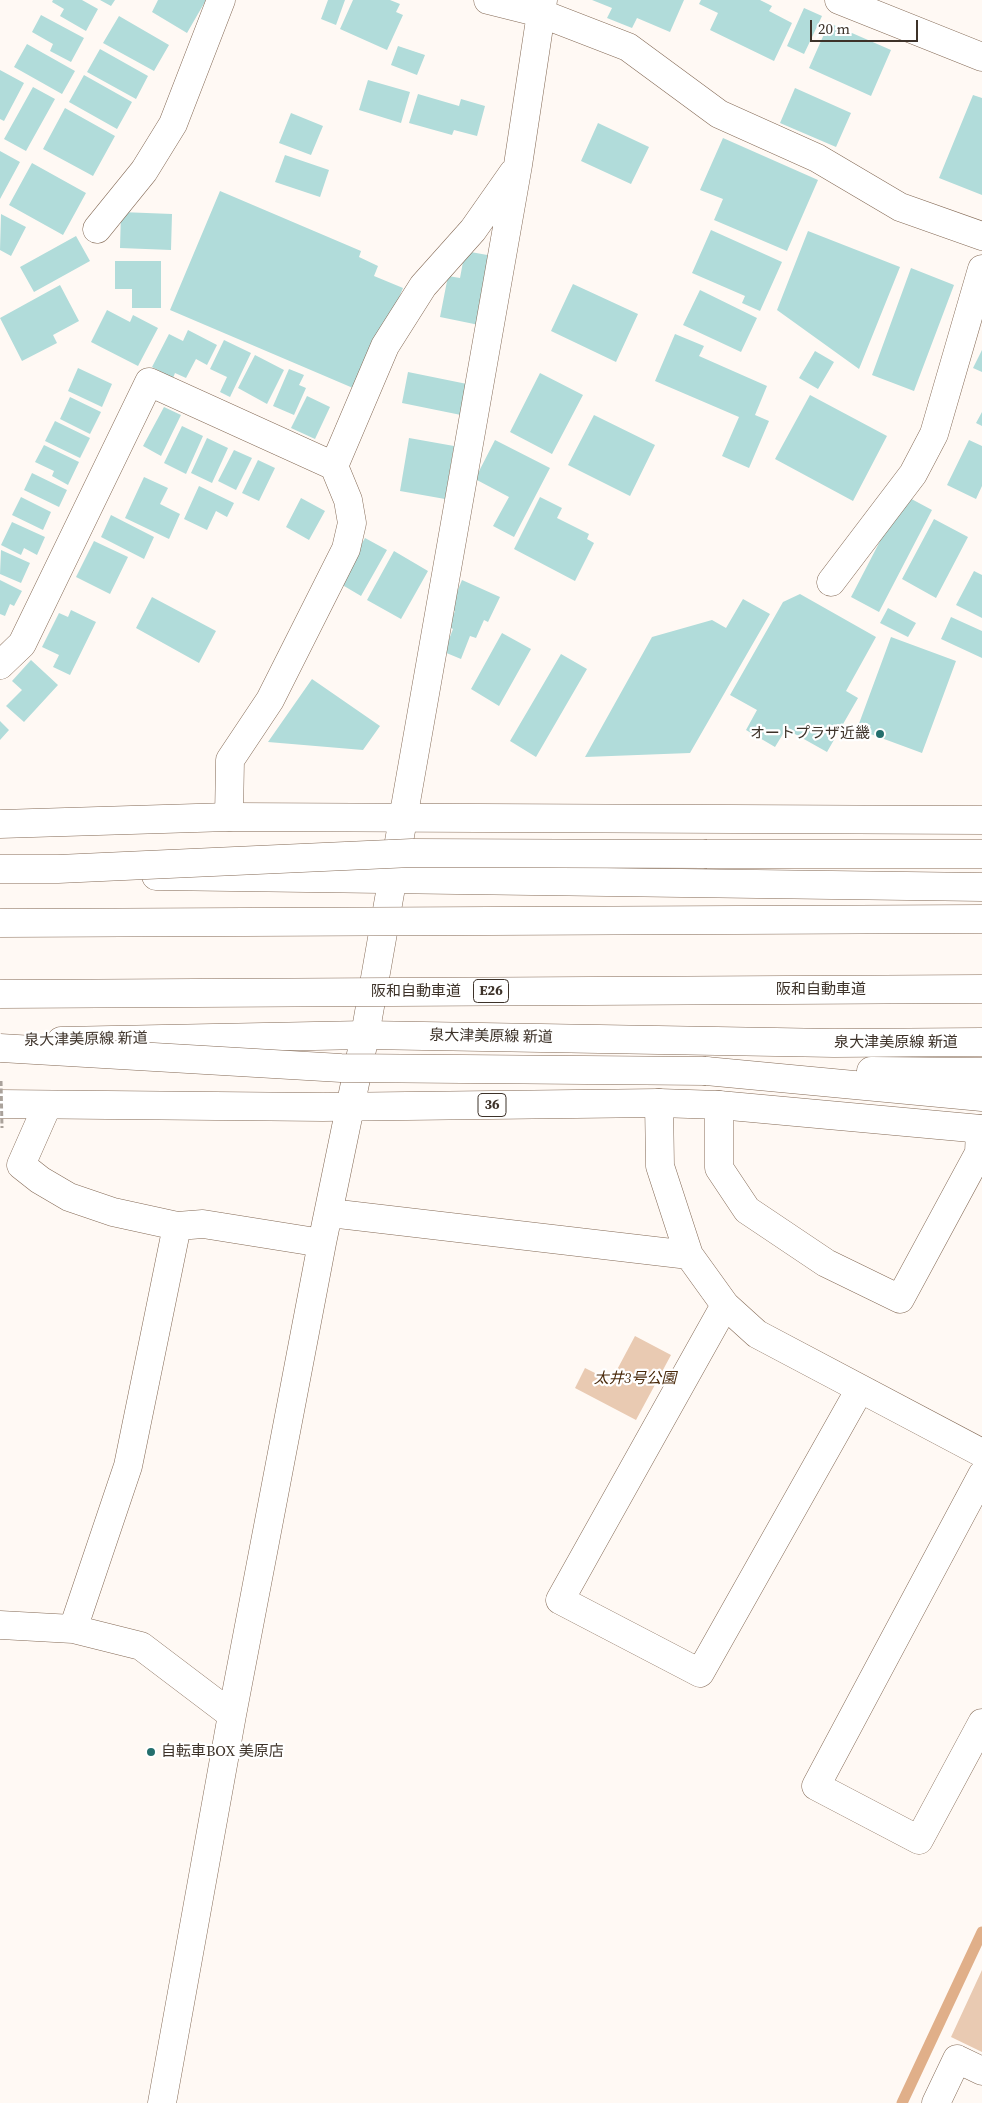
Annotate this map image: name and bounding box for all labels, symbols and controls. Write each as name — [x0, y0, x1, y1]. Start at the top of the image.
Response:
scale bar — [812, 10, 920, 42]
text: 20 m — [818, 18, 850, 39]
place label: オートプラザ近畿 — [750, 725, 870, 743]
marker: オートプラザ近畿 — [874, 728, 886, 740]
road number: E26 — [474, 979, 508, 1002]
street label: 阪和自動車道 — [776, 981, 866, 999]
street label: 阪和自動車道 — [371, 983, 461, 1001]
street label: 泉大津美原線 新道 — [429, 1027, 553, 1047]
street label: 泉大津美原線 新道 — [24, 1030, 148, 1050]
street label: 泉大津美原線 新道 — [834, 1034, 958, 1052]
road number: 36 — [478, 1094, 506, 1116]
park label: 太井3号公園 — [594, 1370, 676, 1388]
place label: 自転車BOX 美原店 — [161, 1743, 284, 1761]
marker: 自転車BOX 美原店 — [145, 1746, 157, 1758]

